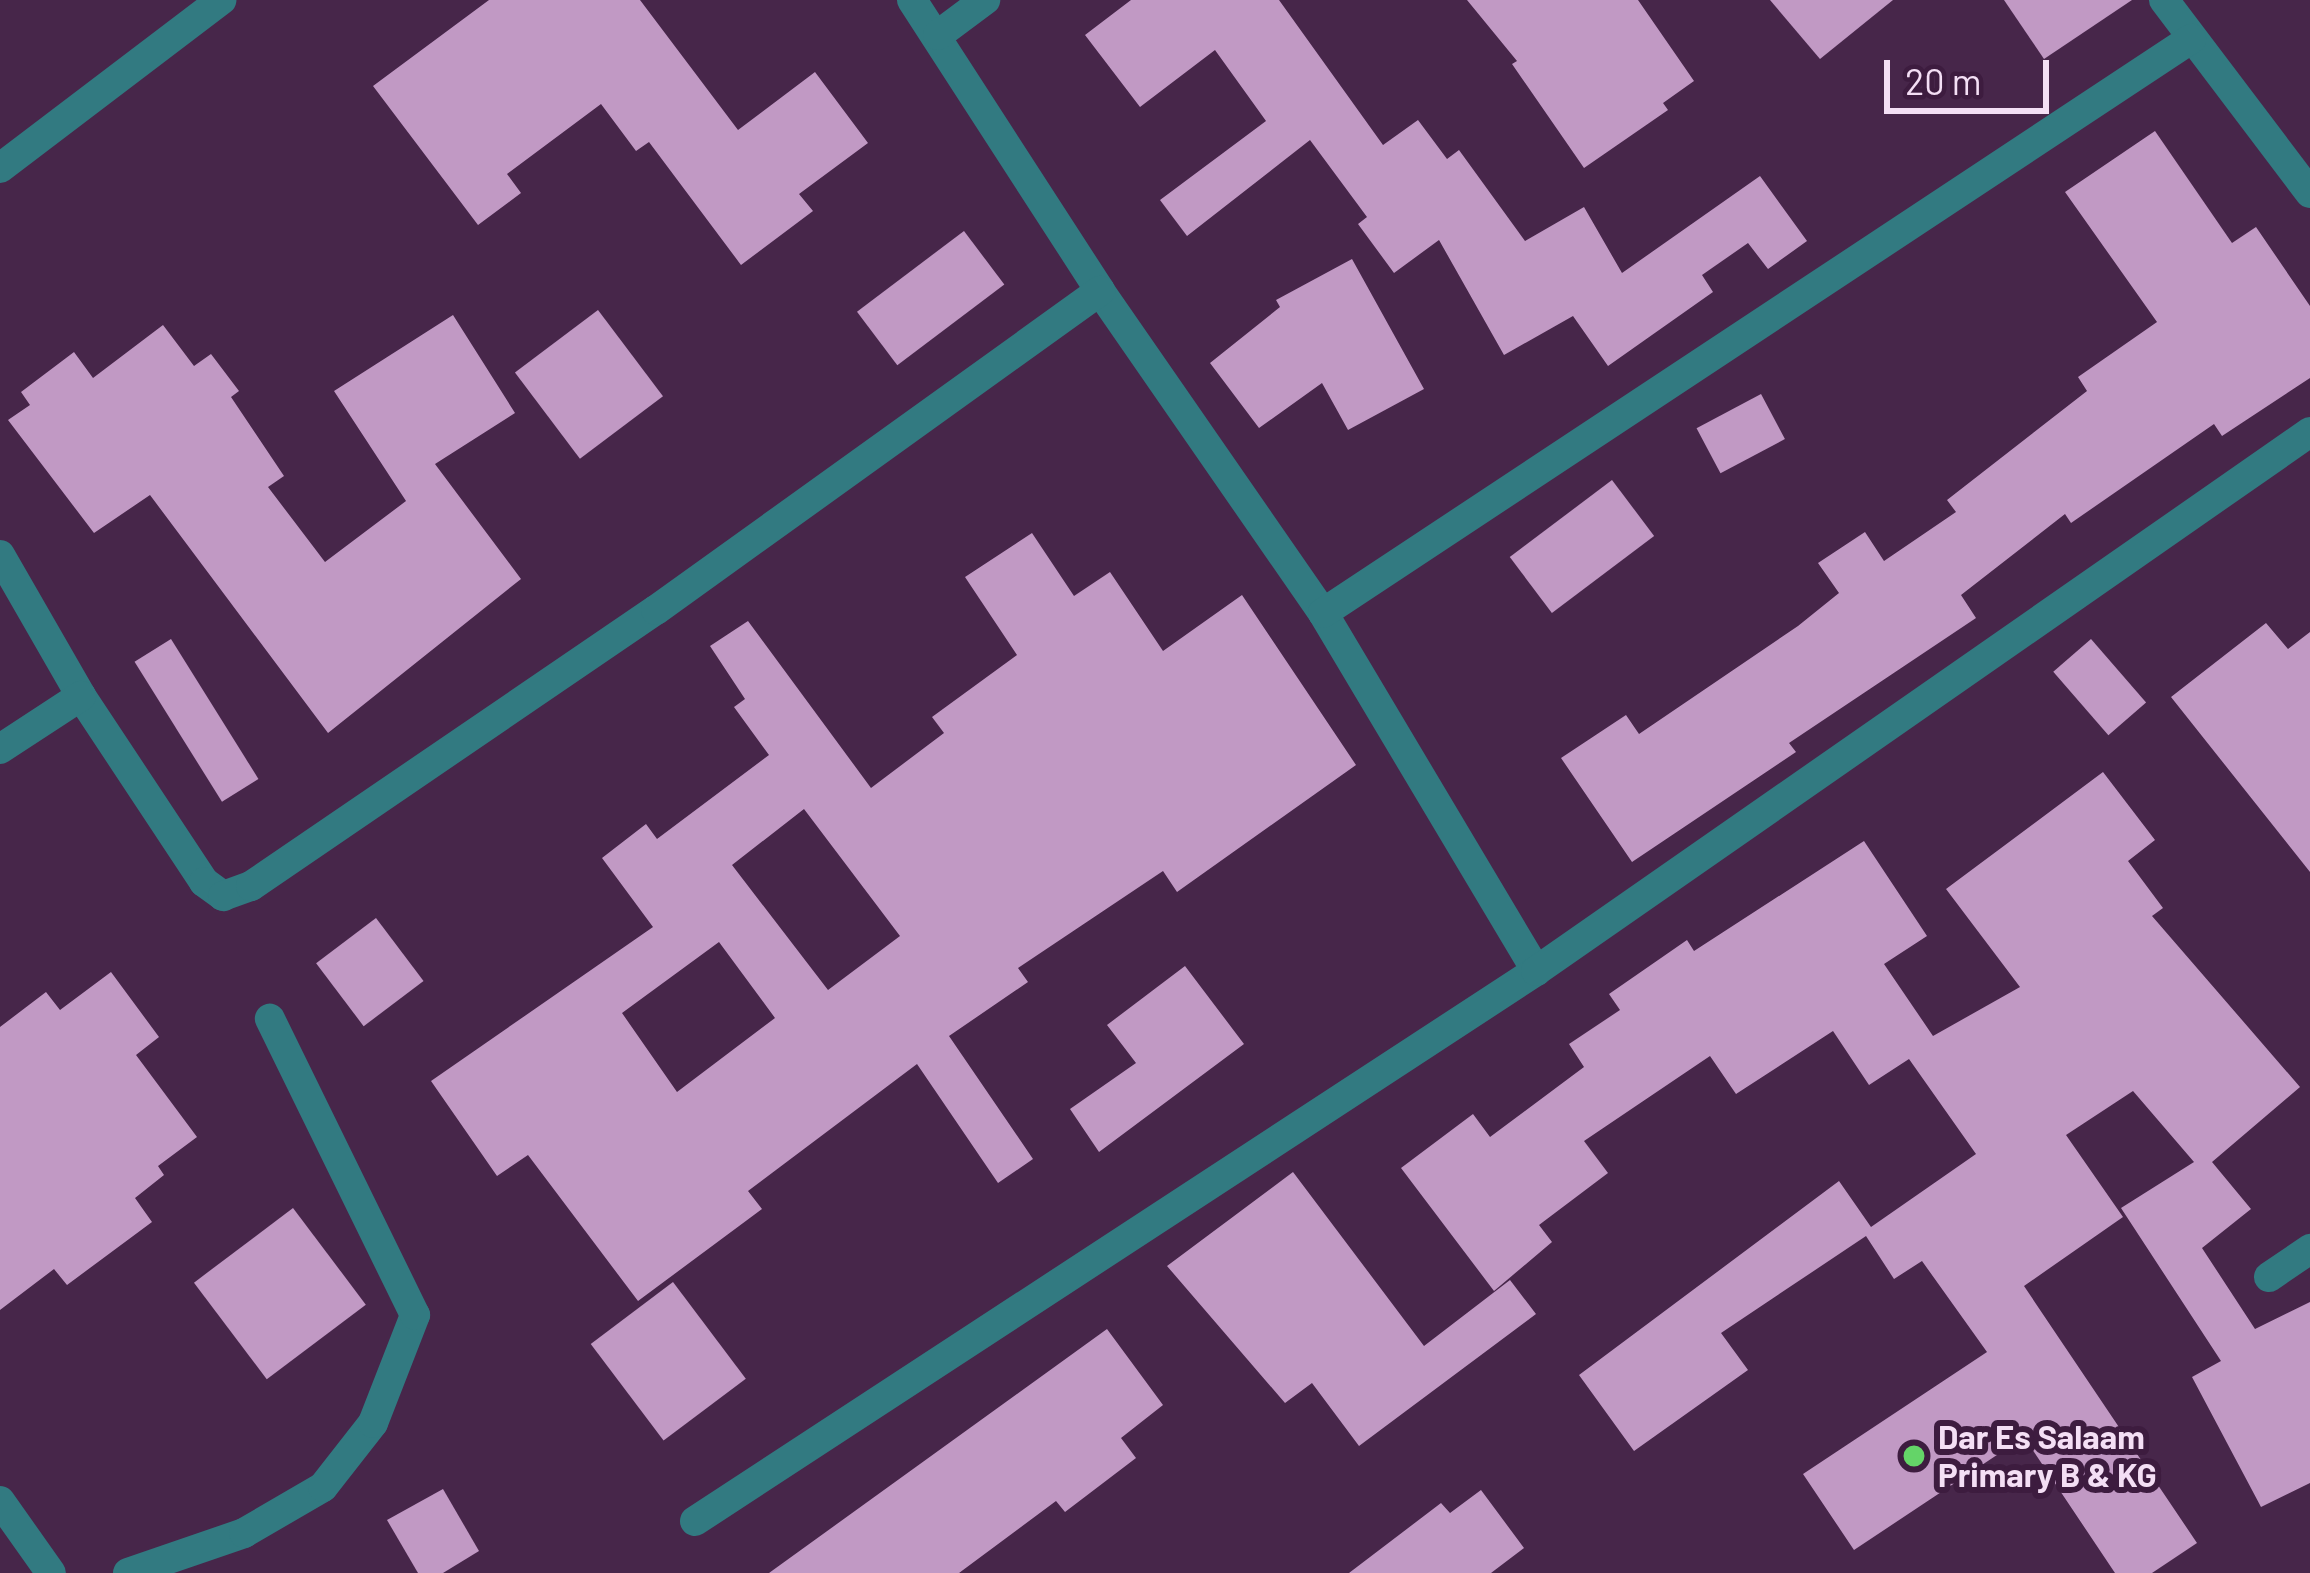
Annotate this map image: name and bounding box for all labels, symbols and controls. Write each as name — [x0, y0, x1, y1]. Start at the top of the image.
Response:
scale bar — [1890, 36, 2055, 110]
text: 20 m — [1905, 59, 1982, 102]
place label: Dar Es Salaam Primary B & KG — [1938, 1417, 2157, 1495]
marker: Dar Es Salaam Primary B & KG — [1901, 1443, 1927, 1469]

